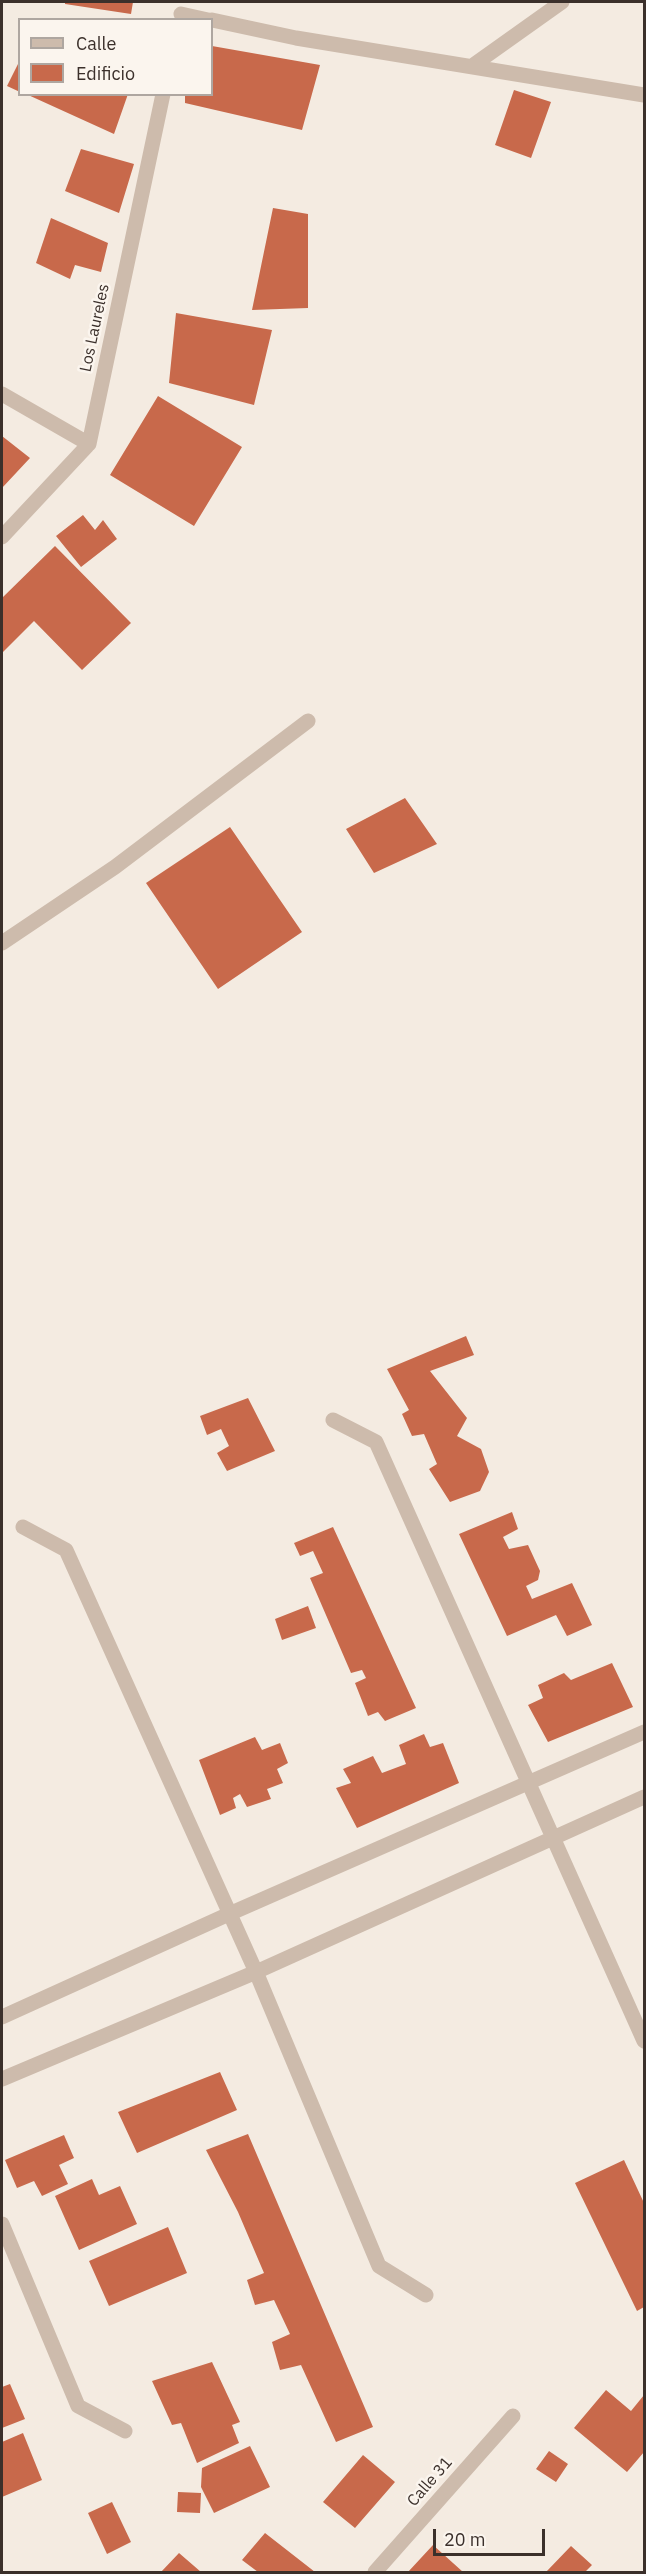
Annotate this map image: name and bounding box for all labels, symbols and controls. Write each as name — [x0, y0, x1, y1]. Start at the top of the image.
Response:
legend — [18, 18, 213, 96]
text: Calle — [76, 32, 116, 55]
text: Edificio — [76, 62, 135, 85]
street label: Los Laureles — [76, 282, 114, 374]
street label: Calle 31 — [403, 2453, 457, 2511]
scale bar — [436, 2517, 548, 2555]
text: 20 m — [444, 2528, 486, 2551]

